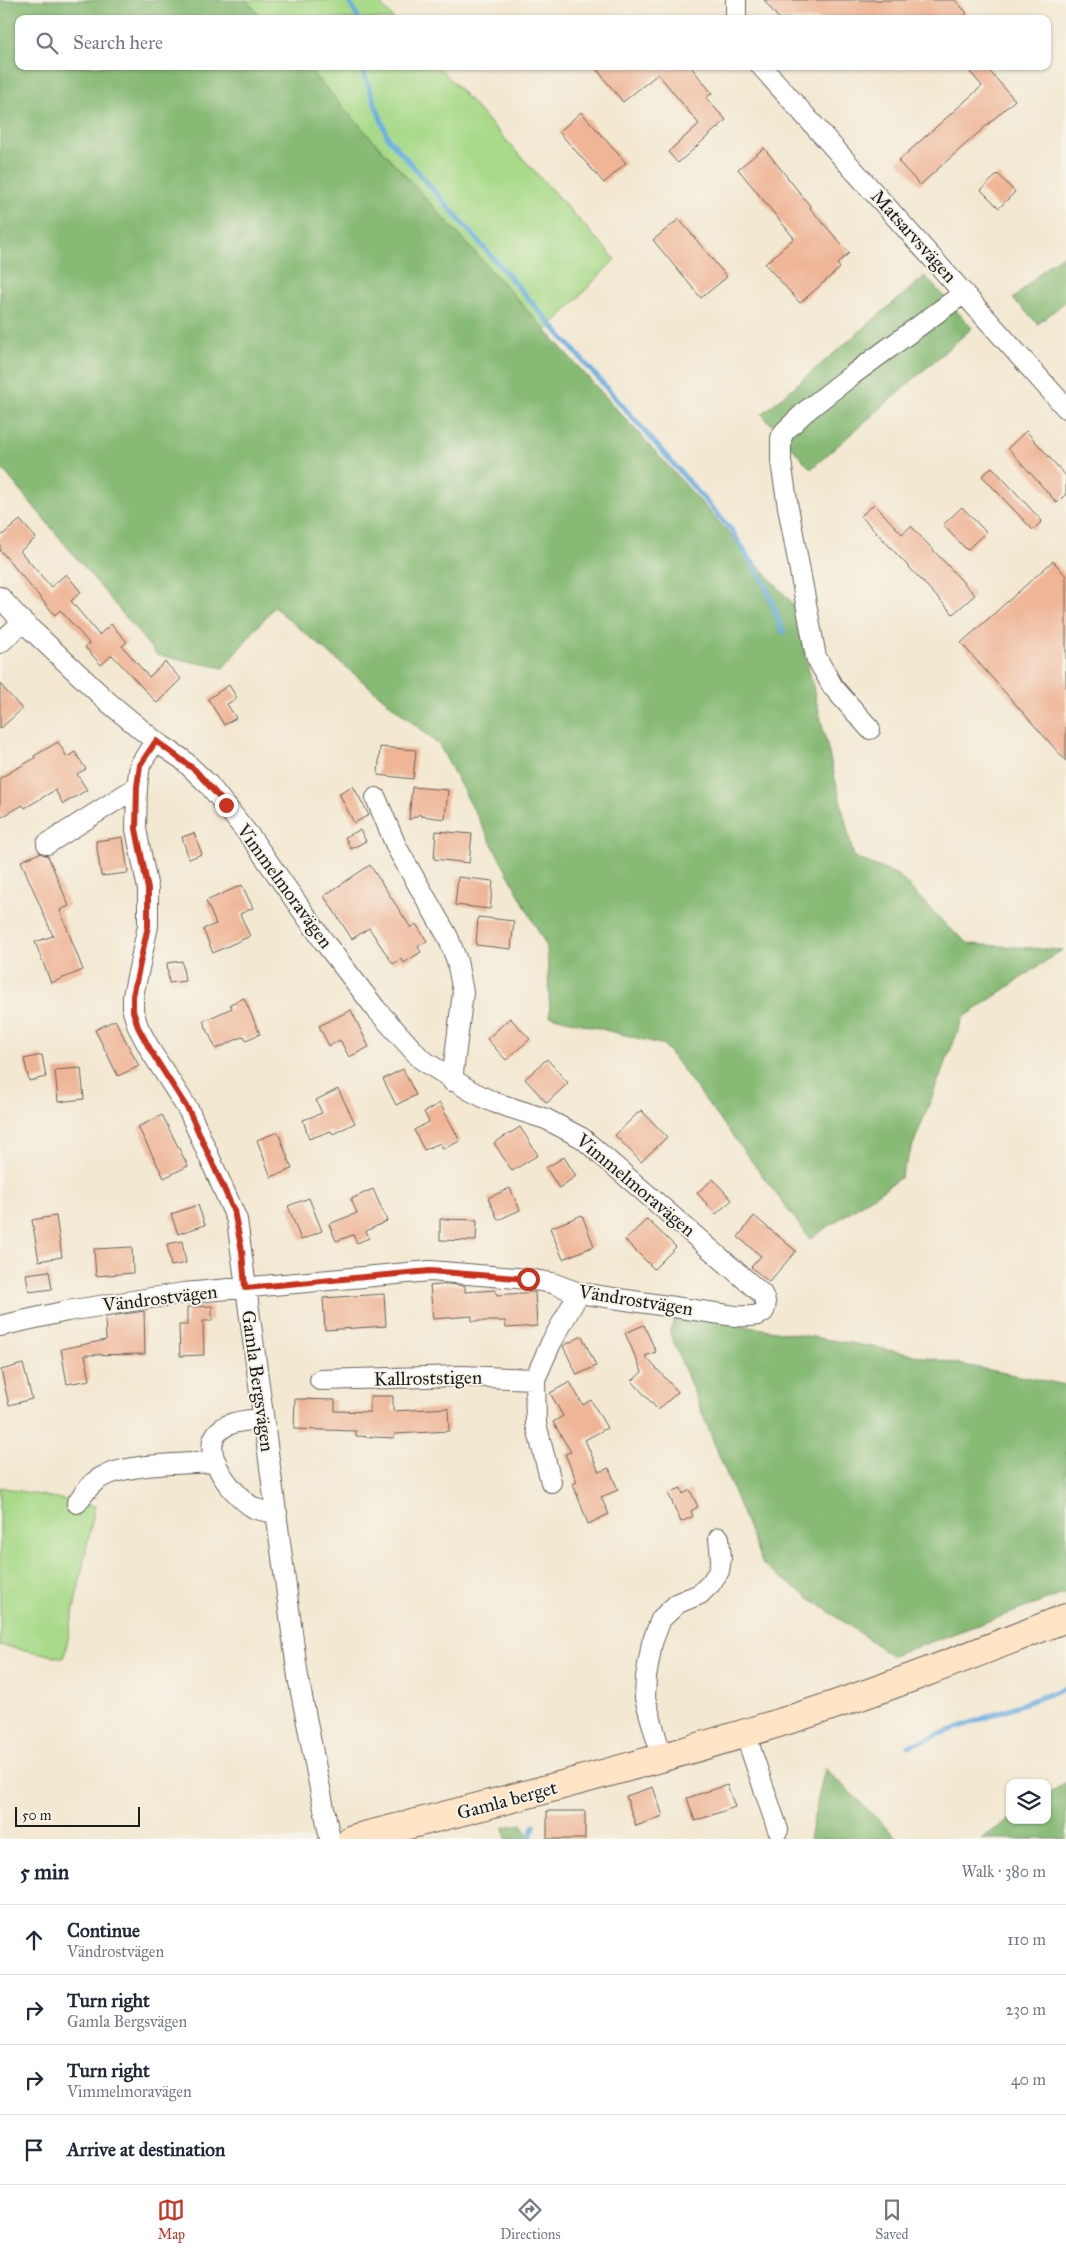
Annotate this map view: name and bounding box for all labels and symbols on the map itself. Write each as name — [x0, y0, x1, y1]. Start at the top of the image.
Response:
street label: Matsarvsvägen — [866, 185, 962, 288]
route end — [215, 794, 238, 817]
street label: Vimmelmoravägen — [231, 819, 338, 953]
street label: Vimmelmoravägen — [570, 1128, 700, 1242]
route start — [517, 1268, 540, 1291]
street label: Vändrostvägen — [576, 1279, 695, 1321]
street label: Vändrostvägen — [100, 1280, 219, 1318]
street label: Gamla Bergsvägen — [236, 1309, 279, 1453]
street label: Kallroststigen — [374, 1366, 482, 1391]
street label: Gamla berget — [454, 1776, 560, 1825]
scale bar — [15, 1804, 140, 1827]

